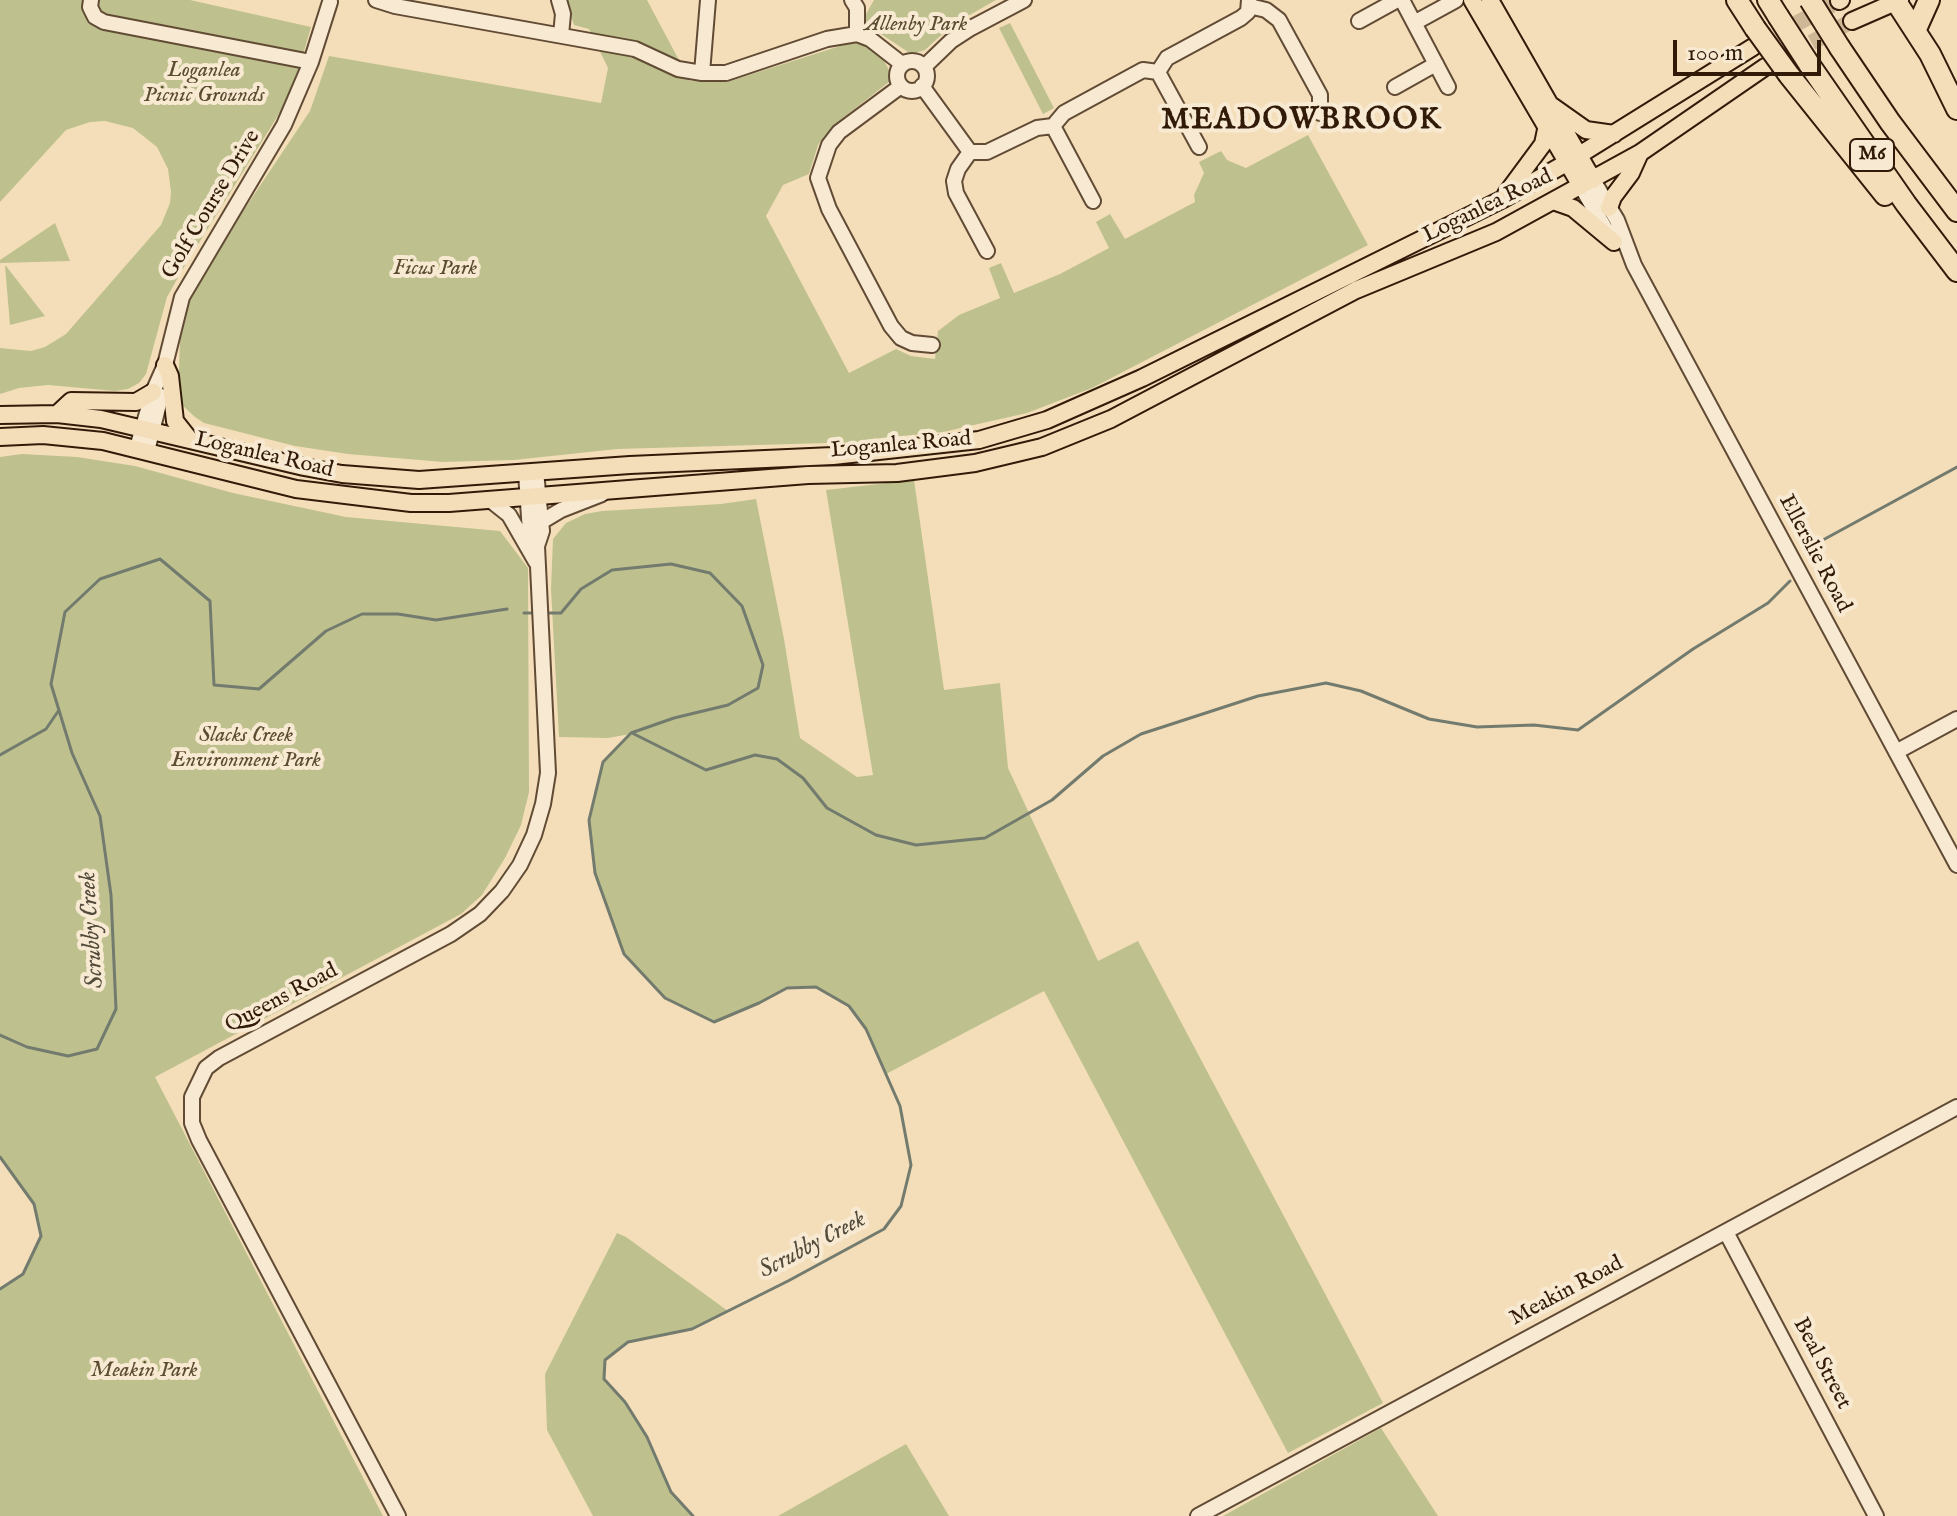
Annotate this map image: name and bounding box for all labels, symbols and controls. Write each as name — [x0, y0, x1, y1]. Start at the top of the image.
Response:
park label: Allenby Park — [865, 12, 967, 38]
scale bar — [1677, 24, 1825, 74]
text: 100 m — [1687, 38, 1743, 69]
park label: Loganlea Picnic Grounds — [143, 58, 265, 110]
district label: MEADOWBROOK — [1161, 104, 1443, 140]
street label: Golf Course Drive — [157, 126, 267, 284]
road number: M6 — [1850, 139, 1894, 171]
street label: Loganlea Road — [1419, 164, 1557, 250]
park label: Ficus Park — [393, 256, 477, 282]
street label: Loganlea Road — [192, 427, 336, 485]
street label: Loganlea Road — [830, 427, 972, 465]
street label: Ellerslie Road — [1772, 491, 1856, 617]
park label: Slacks Creek Environment Park — [171, 723, 321, 774]
water label: Scrubby Creek — [75, 871, 111, 989]
street label: Queens Road — [221, 958, 343, 1040]
water label: Scrubby Creek — [755, 1206, 871, 1286]
street label: Meakin Road — [1506, 1251, 1628, 1333]
street label: Beal Street — [1786, 1314, 1856, 1414]
park label: Meakin Park — [90, 1358, 198, 1384]

